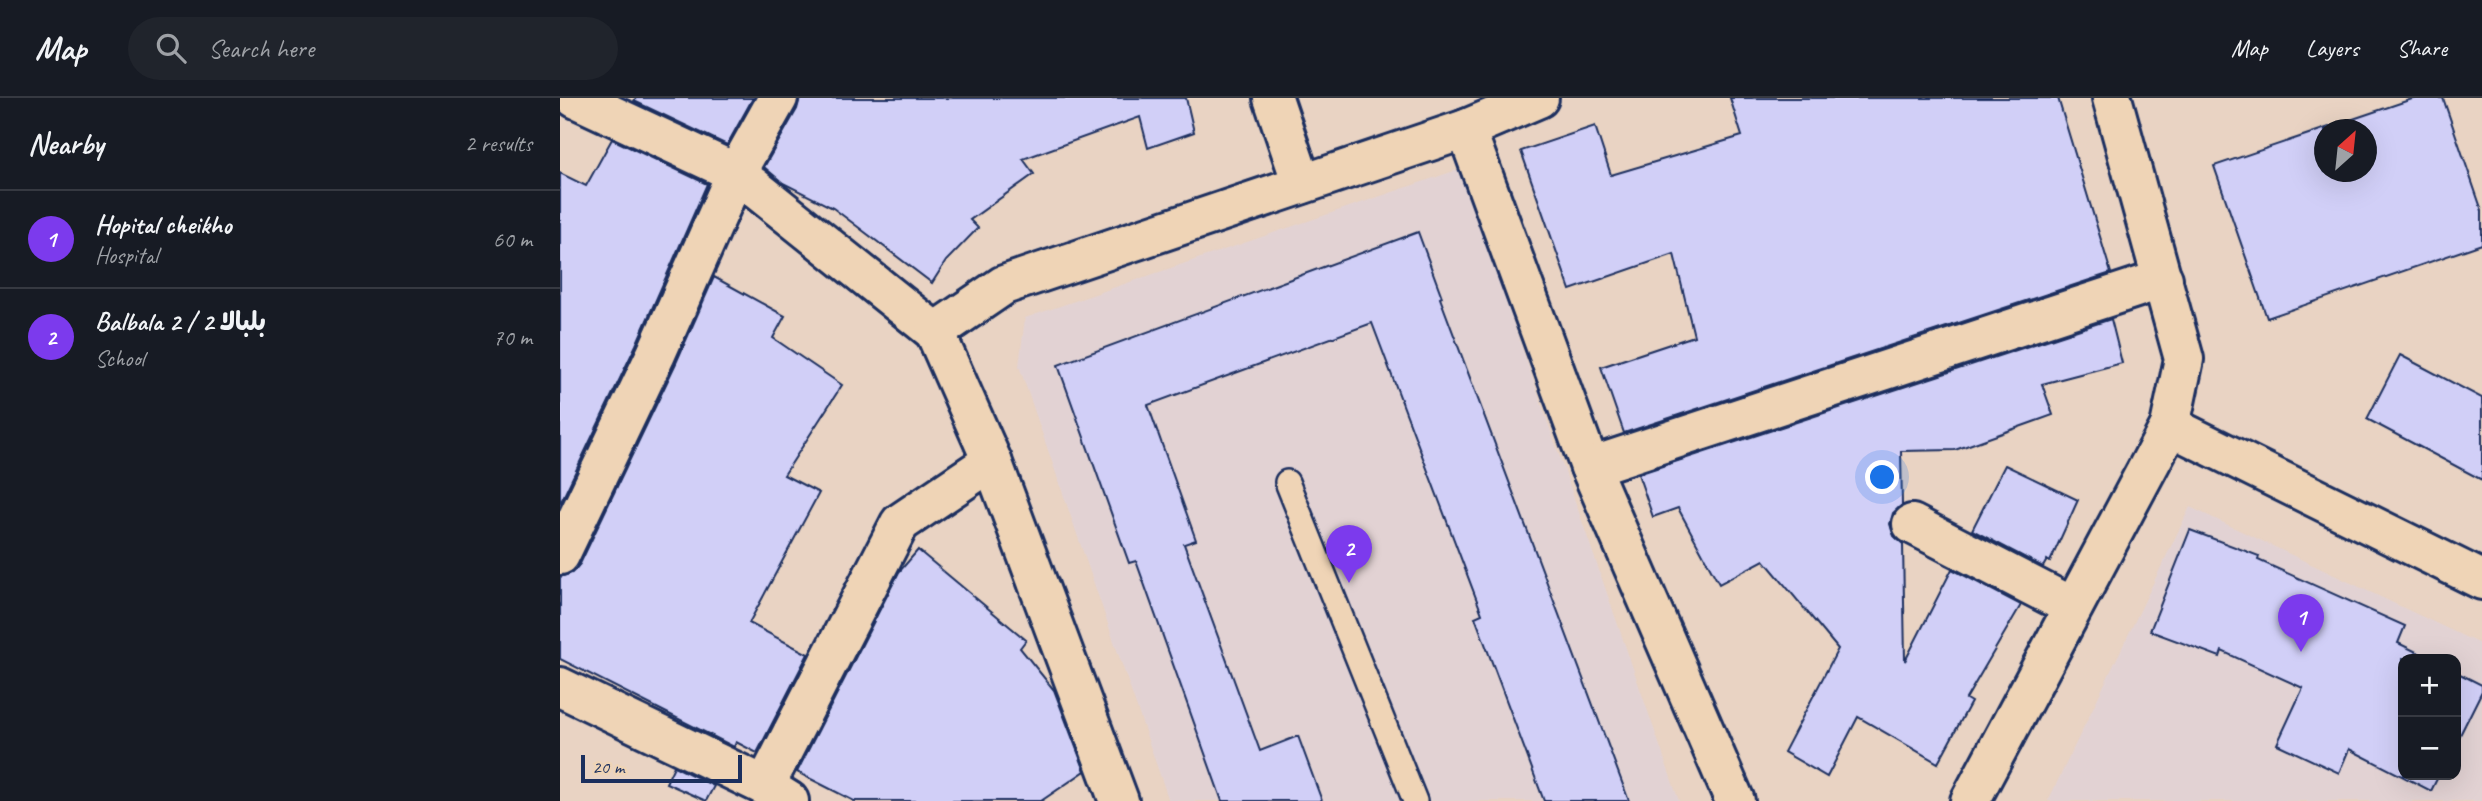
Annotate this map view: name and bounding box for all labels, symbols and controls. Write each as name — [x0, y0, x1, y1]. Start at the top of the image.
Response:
search box — [128, 17, 618, 80]
text: Map — [35, 27, 86, 69]
icon: search — [152, 29, 190, 67]
text: Search here — [208, 32, 314, 65]
text: Map — [2231, 33, 2268, 63]
text: Layers — [2306, 33, 2359, 63]
text: Share — [2397, 33, 2447, 63]
north arrow — [2314, 119, 2377, 182]
text: Nearby — [28, 125, 104, 163]
text: 2 results — [465, 129, 532, 158]
text: Hopital cheikho — [95, 208, 231, 241]
text: 1 — [46, 225, 56, 254]
text: 60 m — [493, 225, 532, 254]
text: Hospital — [95, 241, 158, 270]
text: Balbala 2 / بلبالا 2 — [95, 305, 266, 338]
text: 2 — [46, 323, 56, 352]
text: 70 m — [493, 323, 532, 352]
text: School — [95, 344, 144, 373]
your location — [1865, 460, 1899, 494]
pin: 2 — [1326, 525, 1372, 583]
pin: 1 — [2278, 594, 2324, 652]
map controls — [2398, 654, 2461, 780]
button: + — [2398, 654, 2461, 717]
button: − — [2398, 717, 2461, 780]
scale bar — [581, 752, 742, 784]
text: 20 m — [592, 755, 624, 779]

